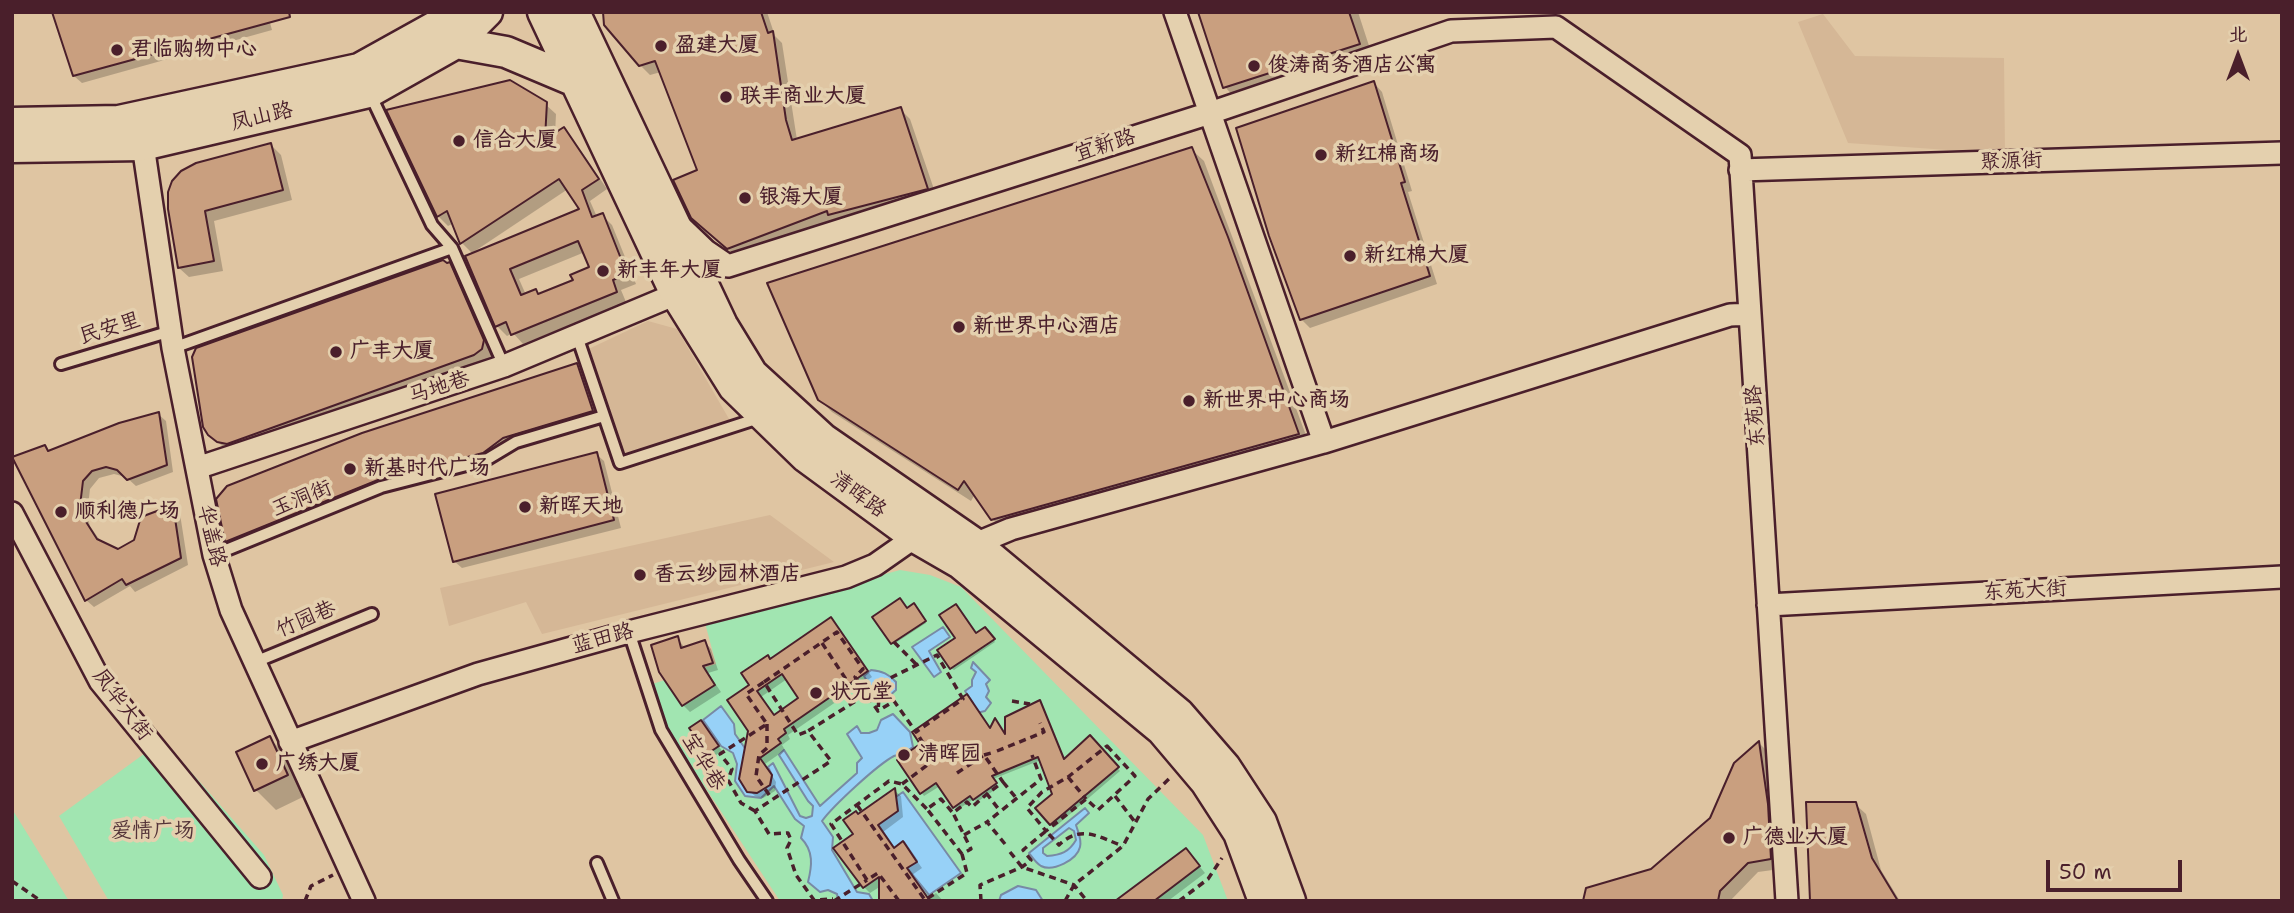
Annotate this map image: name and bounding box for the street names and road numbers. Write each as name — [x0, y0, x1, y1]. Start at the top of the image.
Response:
street label: 凤山路 — [228, 98, 296, 136]
street label: 宜新路 — [1071, 124, 1139, 168]
street label: 聚源街 — [1979, 148, 2043, 176]
street label: 民安里 — [76, 308, 144, 350]
street label: 马地巷 — [405, 366, 473, 410]
street label: 东苑路 — [1741, 384, 1771, 448]
street label: 清晖路 — [825, 466, 891, 524]
street label: 玉洞街 — [268, 476, 336, 522]
street label: 华盖路 — [192, 502, 230, 570]
street label: 东苑大街 — [1982, 576, 2068, 606]
street label: 竹园巷 — [272, 596, 340, 644]
street label: 蓝田路 — [569, 619, 637, 659]
street label: 凤华大街 — [87, 664, 157, 746]
street label: 宝华巷 — [676, 729, 730, 795]

